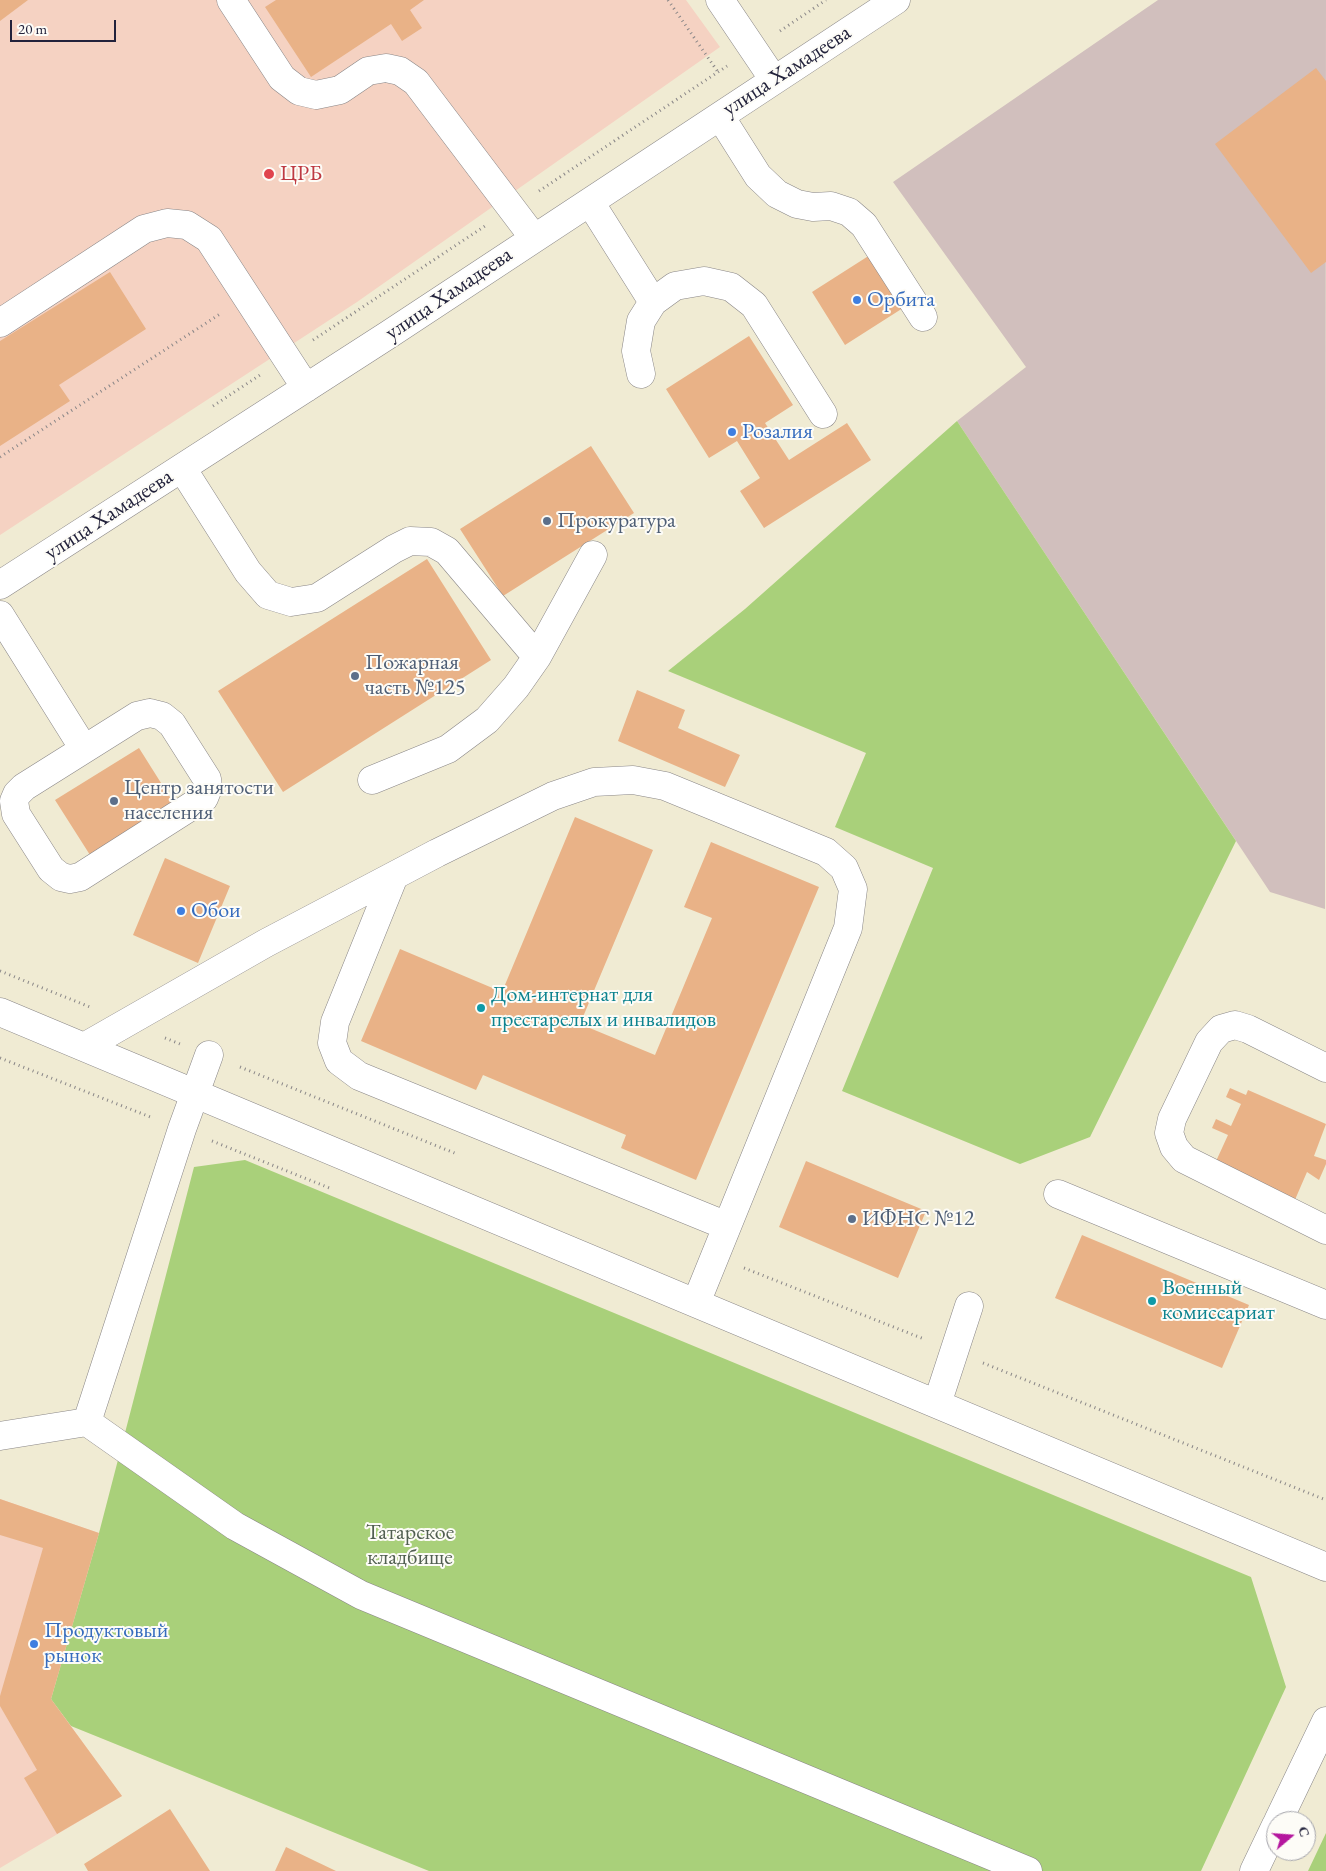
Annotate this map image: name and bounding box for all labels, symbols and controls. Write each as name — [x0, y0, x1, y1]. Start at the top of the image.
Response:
scale bar — [12, 10, 119, 42]
text: 20 m — [18, 19, 47, 38]
street label: улица Хамадеева — [718, 20, 856, 122]
place label: ЦРБ — [280, 161, 322, 187]
marker: ЦРБ — [262, 167, 276, 181]
street label: улица Хамадеева — [380, 242, 518, 346]
place label: Орбита — [867, 287, 935, 313]
marker: Орбита — [851, 294, 863, 306]
place label: Розалия — [742, 419, 813, 445]
marker: Розалия — [726, 426, 738, 438]
street label: улица Хамадеева — [40, 464, 178, 566]
place label: Прокуратура — [557, 508, 676, 534]
marker: Прокуратура — [541, 515, 553, 527]
place label: Пожарная часть №125 — [365, 650, 466, 701]
marker: Пожарная часть №125 — [349, 670, 361, 682]
place label: Центр занятости населения — [124, 775, 274, 826]
marker: Центр занятости населения — [108, 795, 120, 807]
place label: Обои — [191, 898, 241, 924]
marker: Обои — [175, 905, 187, 917]
place label: Дом-интернат для престарелых и инвалидов — [491, 982, 716, 1034]
marker: Дом-интернат для престарелых и инвалидов — [475, 1002, 487, 1014]
place label: ИФНС №12 — [862, 1206, 974, 1232]
marker: ИФНС №12 — [846, 1213, 858, 1225]
place label: Военный комиссариат — [1162, 1275, 1275, 1326]
marker: Военный комиссариат — [1146, 1295, 1158, 1307]
park label: Татарское кладбище — [366, 1520, 454, 1572]
place label: Продуктовый рынок — [44, 1618, 168, 1670]
marker: Продуктовый рынок — [28, 1638, 40, 1650]
north arrow — [1266, 1811, 1316, 1861]
text: С — [1294, 1824, 1314, 1839]

